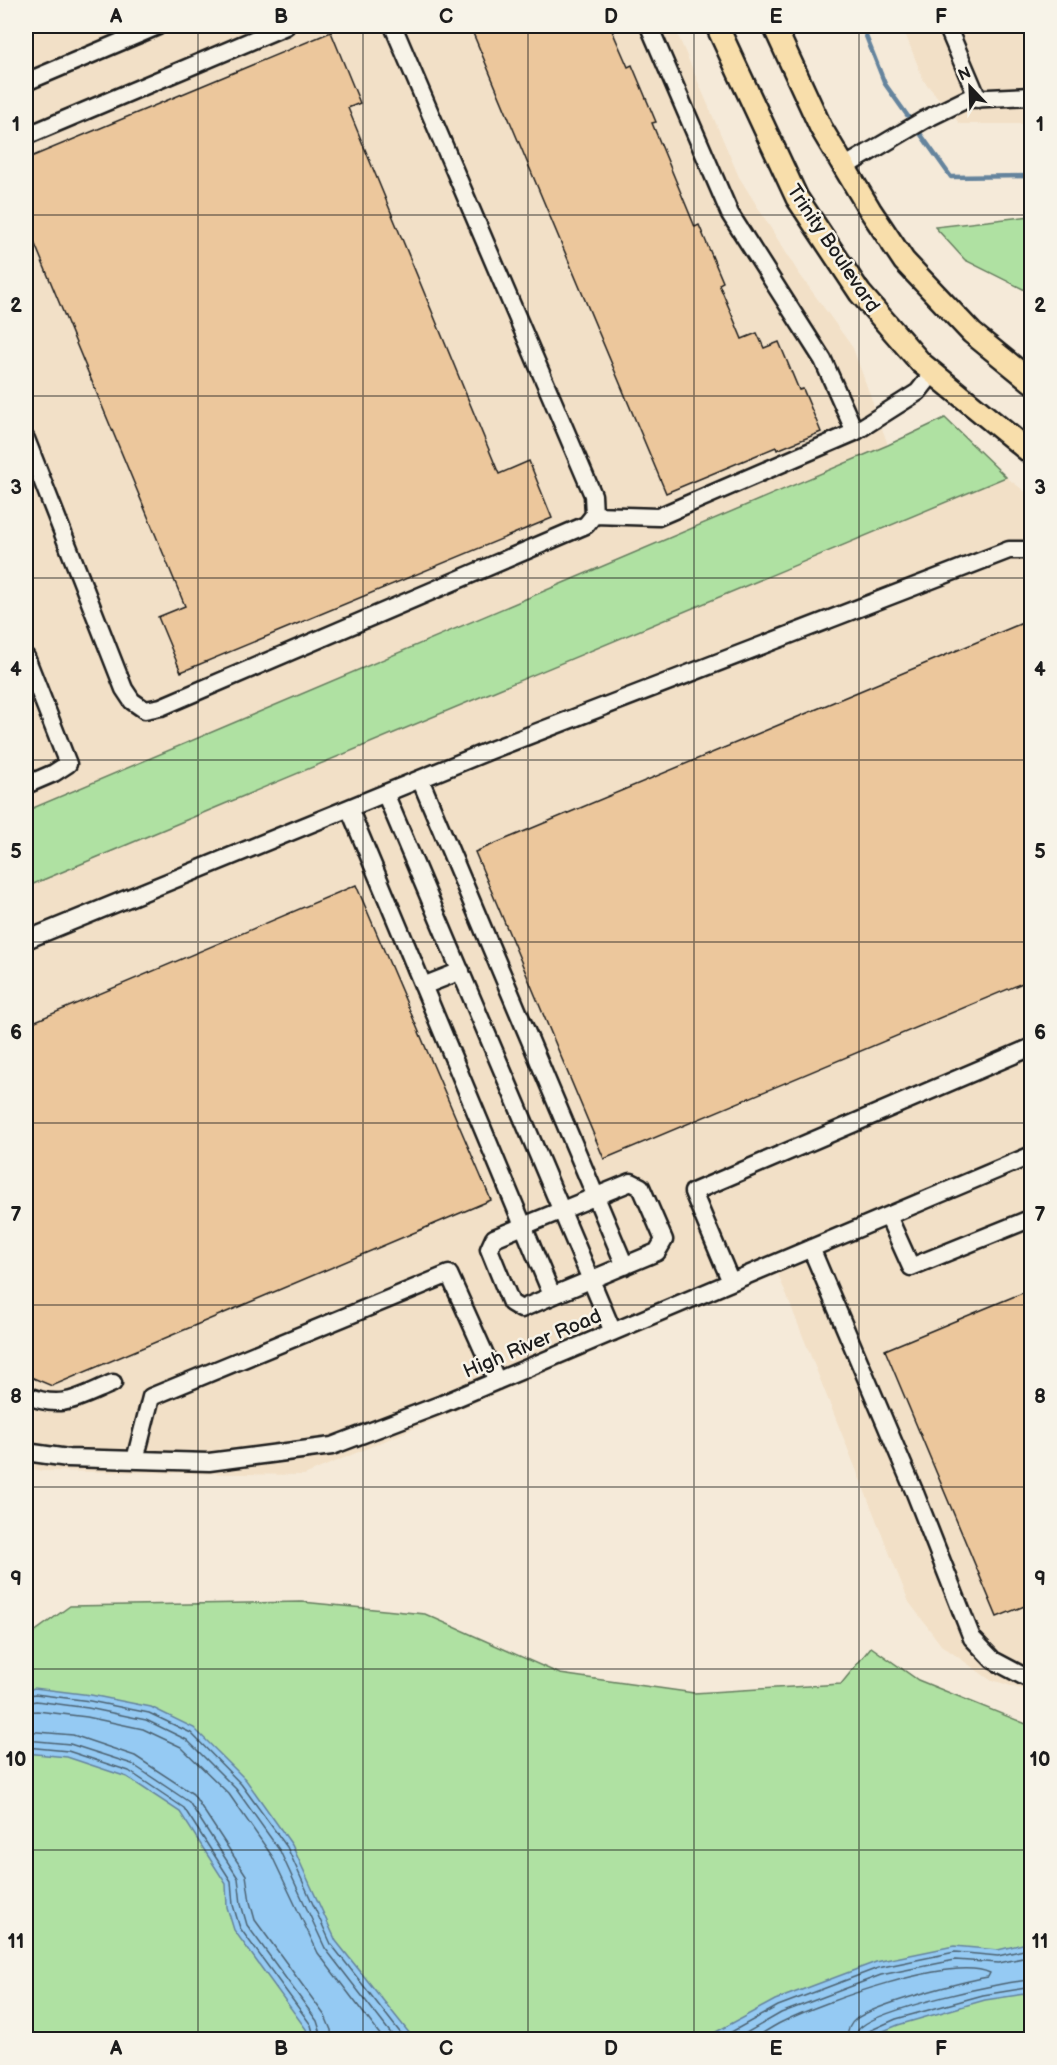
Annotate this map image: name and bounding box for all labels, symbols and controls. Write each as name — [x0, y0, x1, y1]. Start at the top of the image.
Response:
text: A — [109, 5, 123, 29]
text: B — [274, 5, 288, 29]
text: C — [439, 5, 453, 29]
text: D — [604, 5, 618, 29]
text: E — [770, 5, 783, 29]
text: F — [935, 5, 947, 29]
north arrow — [940, 57, 1000, 117]
text: N — [955, 63, 974, 86]
text: 1 — [12, 113, 20, 137]
text: 1 — [1036, 113, 1044, 137]
street label: Trinity Boulevard — [781, 180, 885, 317]
text: 2 — [10, 294, 22, 318]
text: 2 — [1034, 294, 1046, 318]
text: 3 — [10, 476, 22, 500]
text: 3 — [1034, 476, 1046, 500]
text: 4 — [10, 658, 22, 682]
text: 4 — [1034, 658, 1046, 682]
text: 5 — [10, 840, 22, 864]
text: 5 — [1034, 840, 1046, 864]
text: 6 — [10, 1021, 22, 1045]
text: 6 — [1034, 1021, 1046, 1045]
text: 7 — [10, 1203, 22, 1227]
text: 7 — [1034, 1203, 1046, 1227]
street label: High River Road — [460, 1304, 605, 1384]
text: 8 — [10, 1385, 22, 1409]
text: 8 — [1034, 1385, 1046, 1409]
text: 9 — [10, 1567, 22, 1591]
text: 9 — [1034, 1567, 1046, 1591]
text: 10 — [6, 1748, 26, 1772]
text: 10 — [1030, 1748, 1050, 1772]
text: 11 — [8, 1930, 24, 1954]
text: 11 — [1032, 1930, 1048, 1954]
text: A — [109, 2037, 123, 2061]
text: B — [274, 2037, 288, 2061]
text: C — [439, 2037, 453, 2061]
text: D — [604, 2037, 618, 2061]
text: E — [770, 2037, 783, 2061]
text: F — [935, 2037, 947, 2061]

